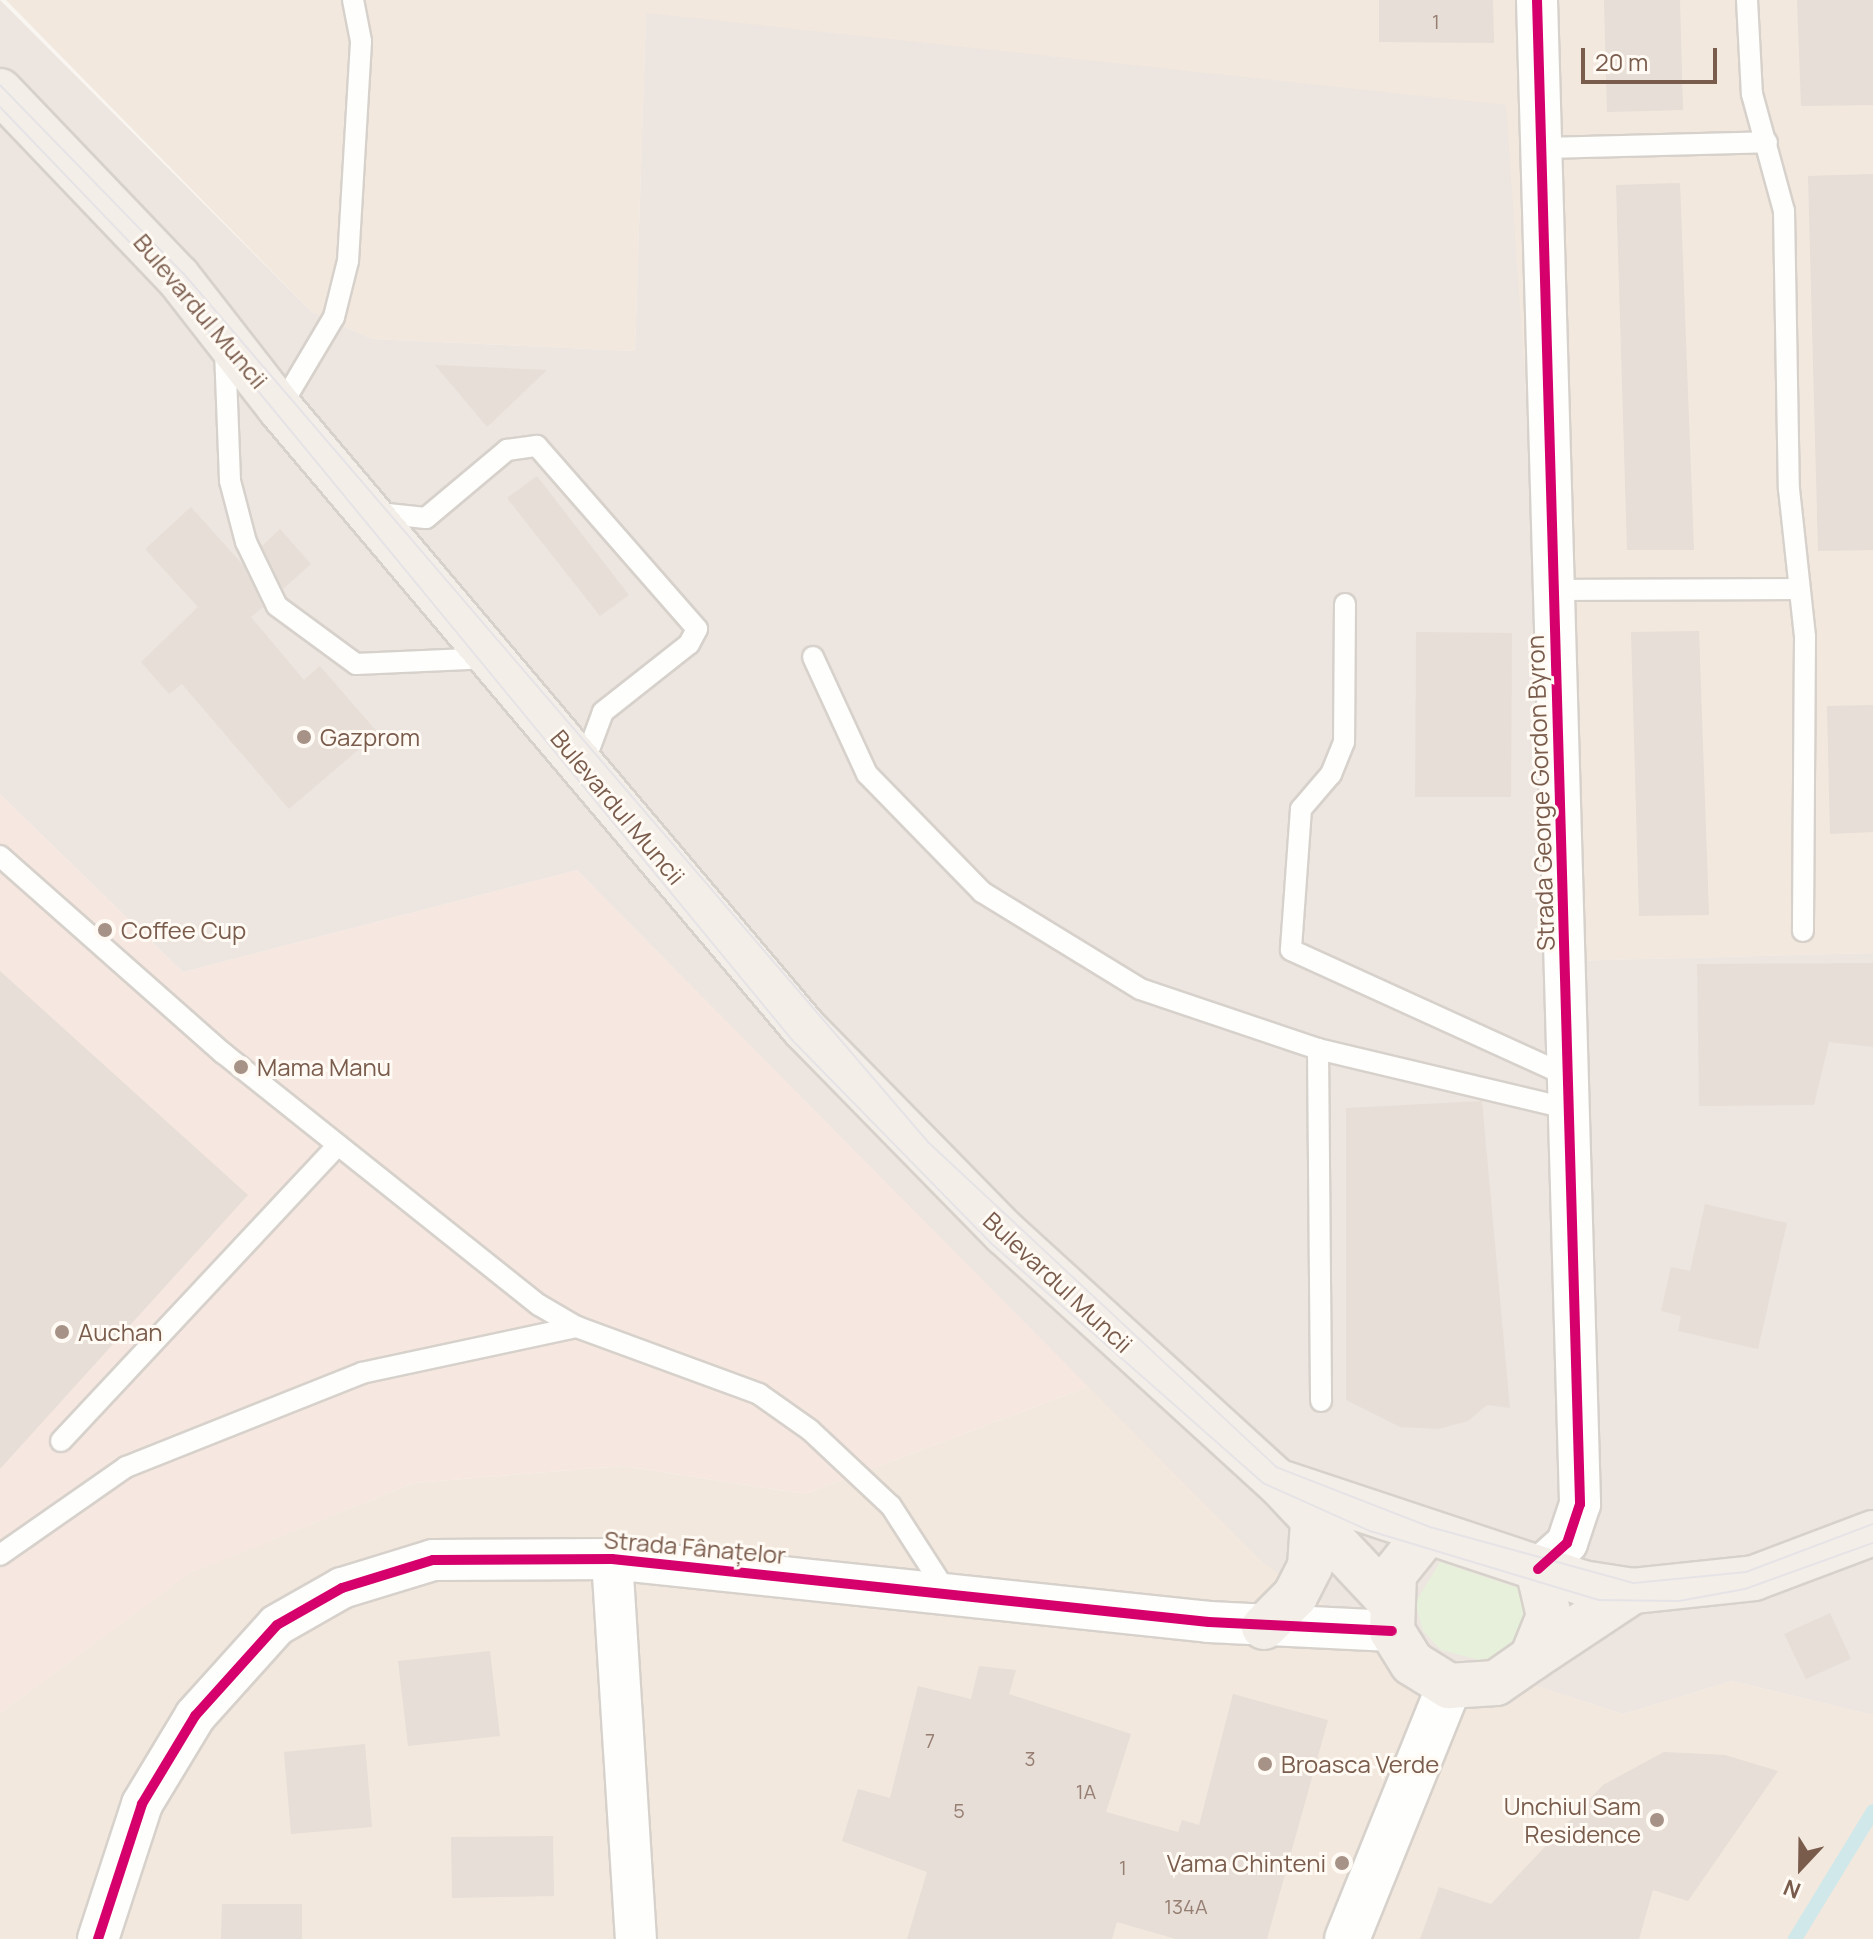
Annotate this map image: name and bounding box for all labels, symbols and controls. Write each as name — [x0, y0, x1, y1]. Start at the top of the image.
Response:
house number: 1 — [1432, 9, 1440, 33]
scale bar — [1585, 32, 1721, 82]
text: 20 m — [1595, 45, 1648, 78]
street label: Bulevardul Muncii — [128, 228, 274, 394]
street label: Strada George Gordon Byron — [1520, 635, 1560, 951]
place label: Gazprom — [320, 723, 420, 751]
street label: Bulevardul Muncii — [545, 724, 691, 890]
marker: Gazprom — [295, 728, 313, 746]
place label: Coffee Cup — [121, 916, 246, 944]
marker: Coffee Cup — [96, 921, 114, 939]
place label: Mama Manu — [257, 1053, 391, 1081]
marker: Mama Manu — [232, 1058, 250, 1076]
street label: Bulevardul Muncii — [978, 1206, 1138, 1358]
place label: Auchan — [78, 1318, 163, 1346]
marker: Auchan — [53, 1323, 71, 1341]
street label: Strada Fânațelor — [603, 1525, 787, 1569]
house number: 7 — [925, 1728, 935, 1752]
house number: 3 — [1024, 1746, 1036, 1770]
place label: Broasca Verde — [1281, 1750, 1439, 1778]
marker: Broasca Verde — [1256, 1755, 1274, 1773]
house number: 1A — [1076, 1779, 1096, 1803]
place label: Unchiul Sam Residence — [1504, 1792, 1641, 1848]
house number: 5 — [953, 1798, 965, 1822]
marker: Unchiul Sam Residence — [1648, 1811, 1666, 1829]
north arrow — [1761, 1827, 1841, 1907]
place label: Vama Chinteni — [1167, 1849, 1326, 1877]
marker: Vama Chinteni — [1333, 1854, 1351, 1872]
house number: 1 — [1119, 1855, 1127, 1879]
text: N — [1779, 1872, 1805, 1906]
house number: 134A — [1164, 1894, 1208, 1918]

